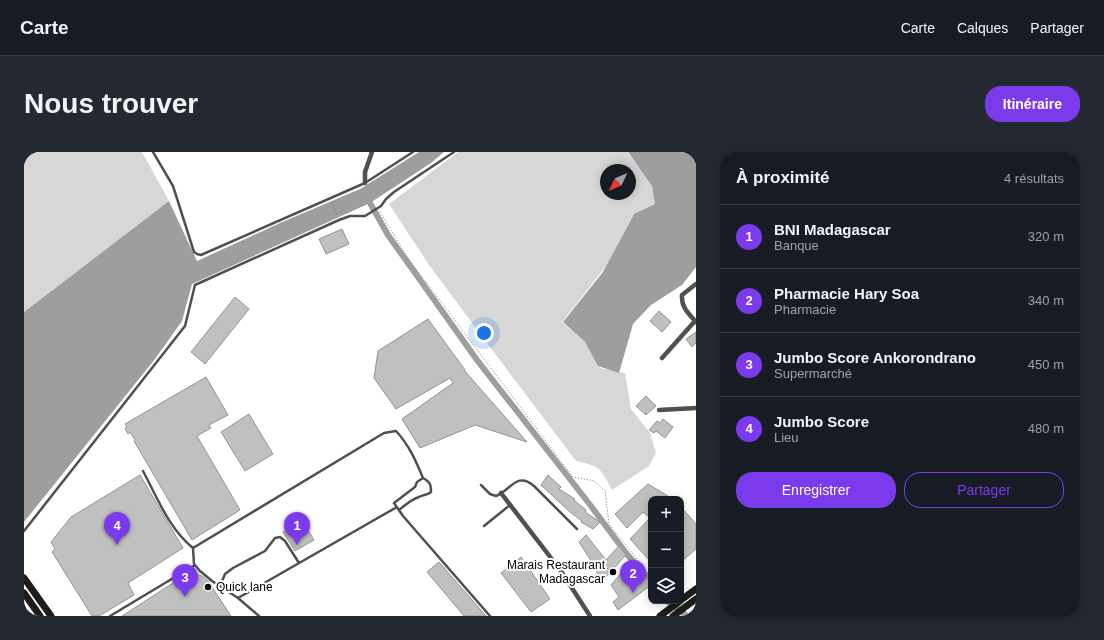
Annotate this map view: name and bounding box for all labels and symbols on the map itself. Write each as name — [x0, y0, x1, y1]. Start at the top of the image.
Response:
north arrow — [600, 164, 636, 200]
your location — [474, 323, 494, 343]
pin: 4 — [104, 512, 130, 545]
pin: 1 — [284, 512, 310, 545]
place label: Marais Restaurant Madagascar — [507, 558, 606, 586]
pin: 2 — [620, 560, 646, 593]
pin: 3 — [172, 564, 198, 597]
marker: Marais Restaurant Madagascar — [608, 567, 618, 577]
place label: Quick lane — [216, 580, 273, 594]
marker: Quick lane — [203, 582, 213, 592]

